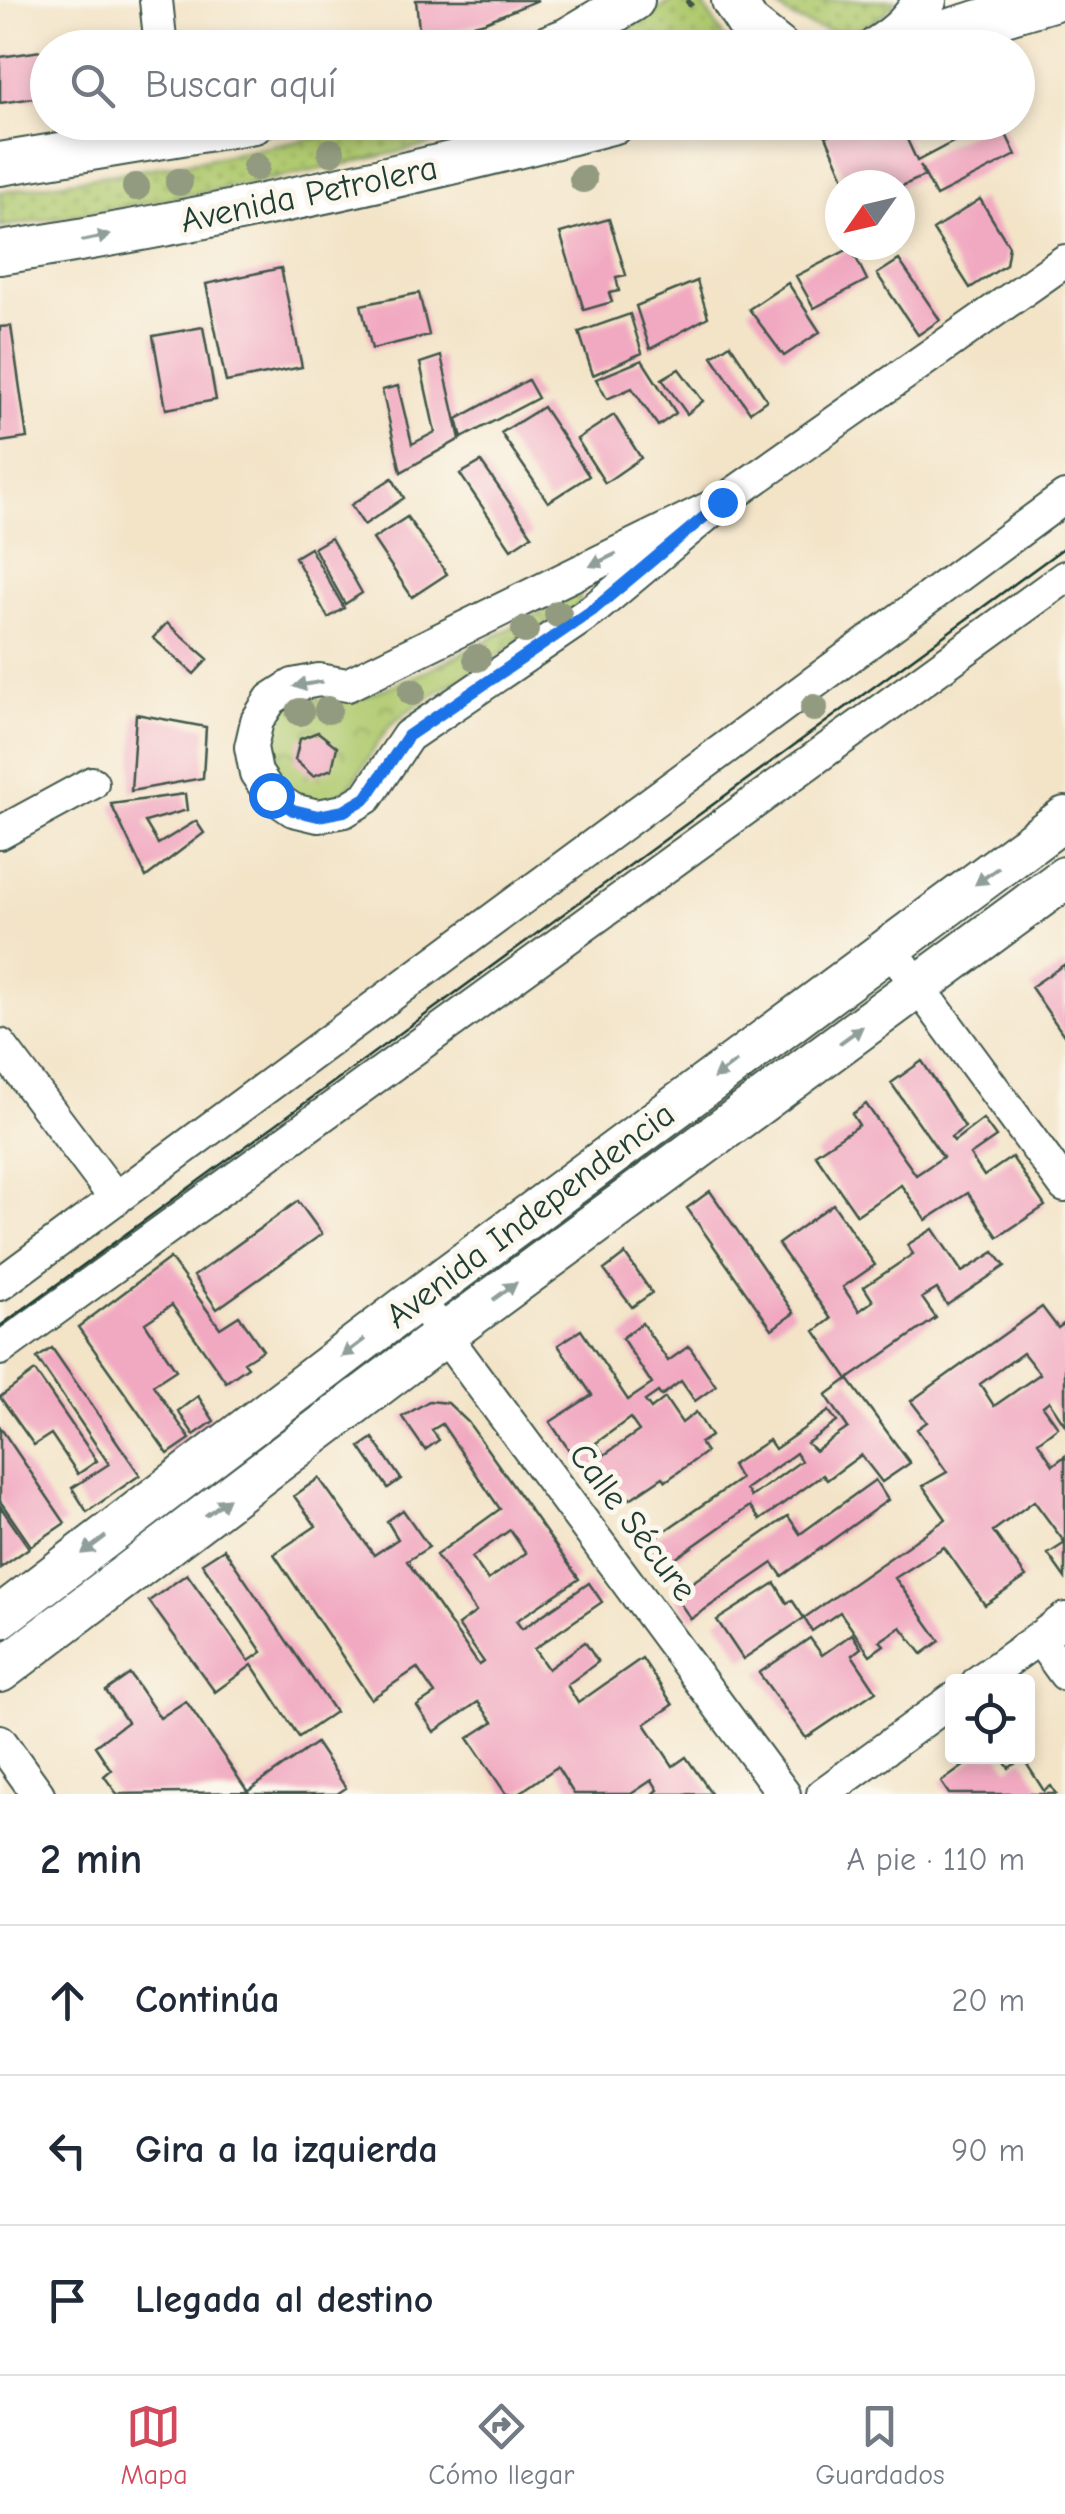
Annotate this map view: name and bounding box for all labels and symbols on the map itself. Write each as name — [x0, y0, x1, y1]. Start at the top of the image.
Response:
street label: Avenida Petrolera — [177, 147, 441, 241]
north arrow — [825, 170, 915, 260]
one-way arrow — [81, 229, 112, 245]
route end — [700, 480, 746, 526]
one-way arrow — [588, 552, 617, 569]
one-way arrow — [291, 676, 323, 692]
route start — [249, 773, 295, 819]
one-way arrow — [974, 866, 1000, 886]
one-way arrow — [838, 1026, 864, 1046]
one-way arrow — [712, 1059, 739, 1079]
street label: Avenida Independencia — [378, 1093, 682, 1337]
one-way arrow — [492, 1281, 518, 1301]
one-way arrow — [340, 1337, 366, 1357]
street label: Calle Sécure — [561, 1435, 705, 1609]
one-way arrow — [204, 1497, 230, 1517]
one-way arrow — [82, 1534, 107, 1555]

